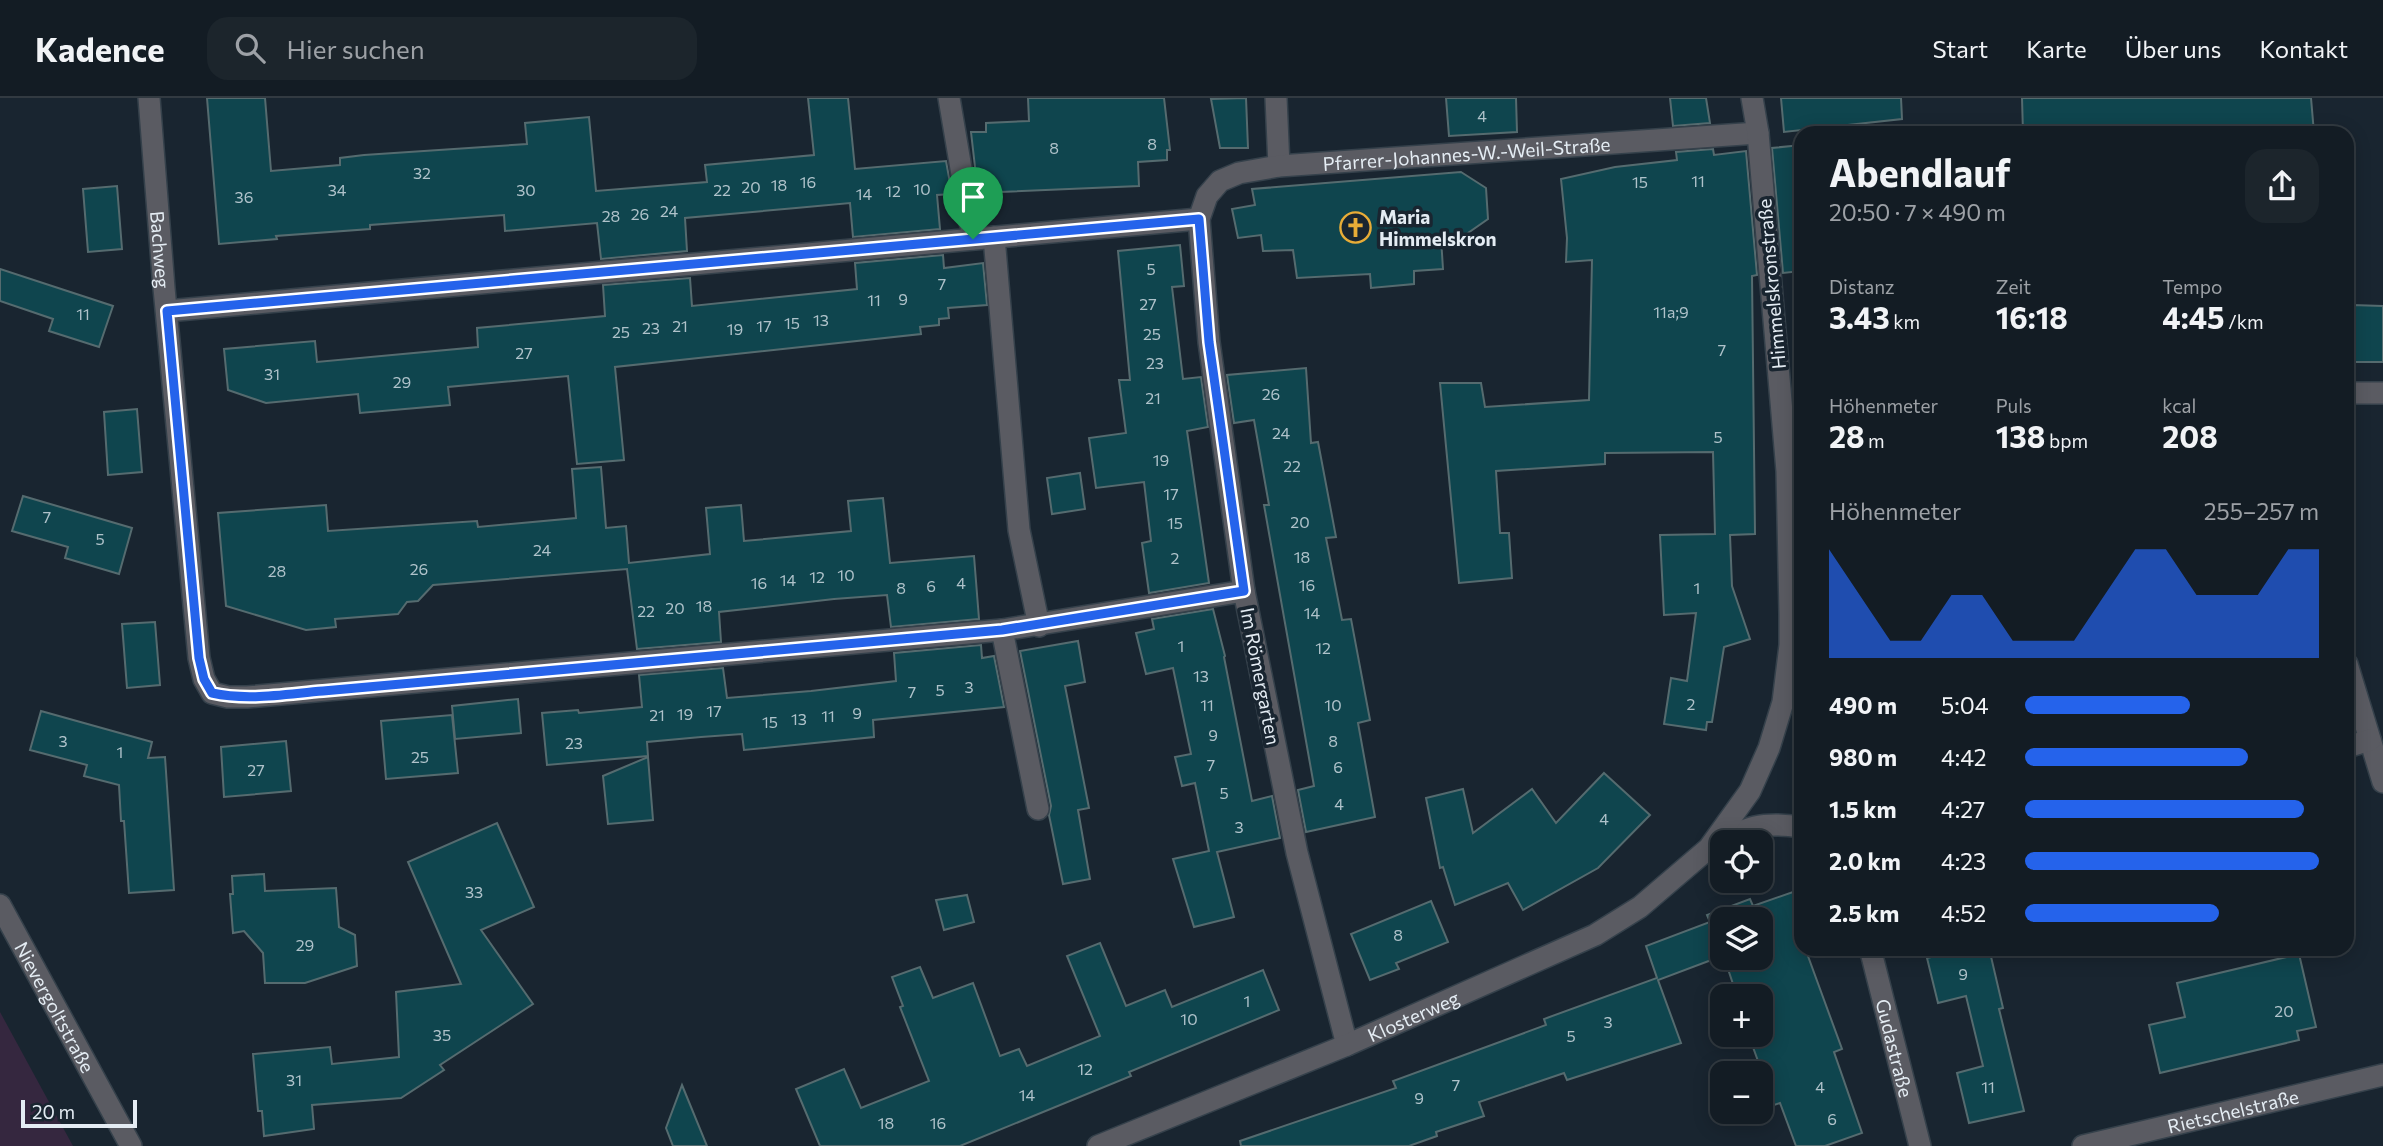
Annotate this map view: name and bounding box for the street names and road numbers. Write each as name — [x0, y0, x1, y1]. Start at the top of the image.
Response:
street label: Pfarrer-Johannes-W.-Weil-Straße — [1322, 132, 1611, 174]
street label: Himmelskronstraße — [1752, 198, 1790, 370]
street label: Bachweg — [146, 210, 175, 289]
street label: Im Römergarten — [1236, 605, 1286, 747]
street label: Nievergoltstraße — [11, 938, 100, 1076]
street label: Klosterweg — [1364, 985, 1462, 1046]
street label: Gudastraße — [1872, 996, 1919, 1100]
street label: Rietschelstraße — [2165, 1084, 2301, 1137]

